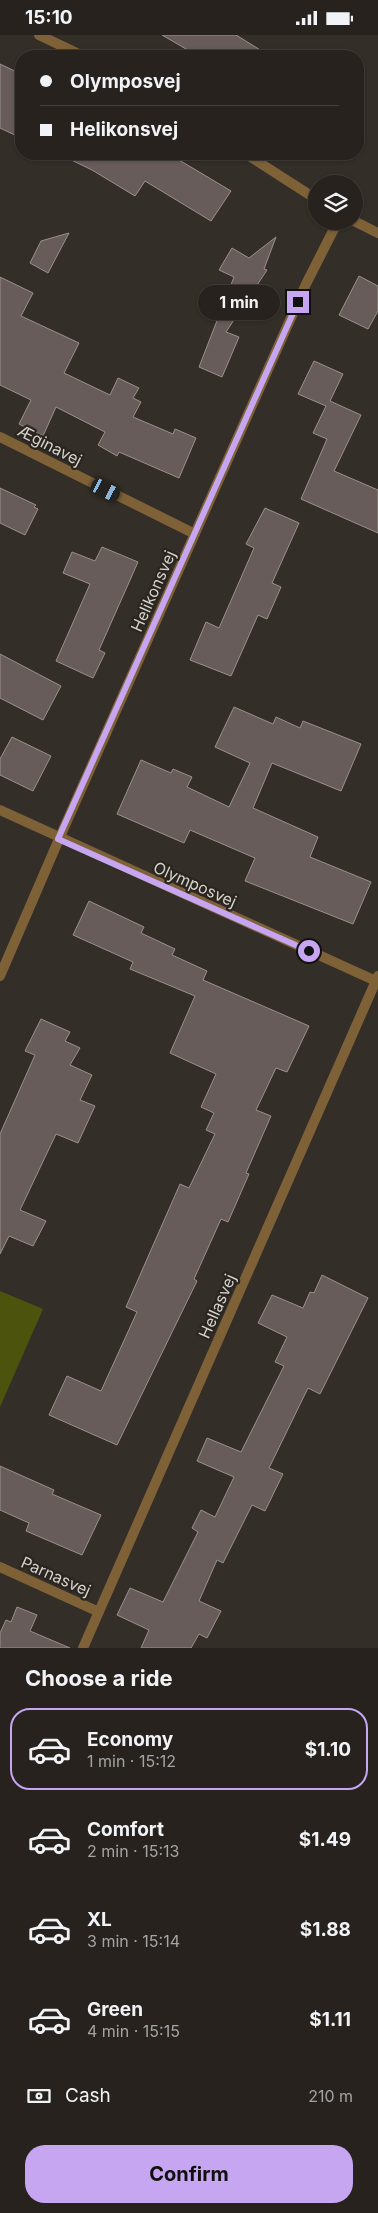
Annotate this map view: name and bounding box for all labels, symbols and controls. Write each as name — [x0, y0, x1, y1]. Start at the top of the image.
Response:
text: 15:10 — [25, 6, 73, 29]
text: Olymposvej — [70, 70, 181, 93]
text: Helikonsvej — [70, 118, 178, 141]
map controls — [308, 175, 363, 230]
button: layers — [308, 175, 363, 230]
callout: 1 min — [198, 285, 280, 319]
route end — [287, 291, 309, 313]
text: 1 min — [219, 292, 259, 312]
street label: Æginavej — [14, 420, 86, 470]
car — [89, 477, 122, 503]
street label: Helikonsvej — [126, 547, 180, 635]
street label: Olymposvej — [150, 857, 240, 911]
route start — [298, 940, 320, 962]
street label: Hellasvej — [194, 1271, 240, 1341]
street label: Parnasvej — [18, 1552, 94, 1600]
text: Choose a ride — [25, 1665, 173, 1691]
icon: car — [27, 1727, 72, 1772]
text: Economy — [87, 1728, 173, 1751]
text: $1.10 — [305, 1738, 351, 1761]
text: 1 min · 15:12 — [87, 1751, 176, 1771]
icon: car — [27, 1817, 72, 1862]
text: Comfort — [87, 1818, 164, 1841]
text: $1.49 — [299, 1828, 351, 1851]
text: 2 min · 15:13 — [87, 1841, 179, 1861]
icon: car — [27, 1907, 72, 1952]
text: XL — [87, 1908, 112, 1931]
text: $1.88 — [300, 1918, 351, 1941]
text: 3 min · 15:14 — [87, 1931, 180, 1951]
icon: car — [27, 1997, 72, 2042]
text: Green — [87, 1998, 143, 2021]
text: $1.11 — [309, 2008, 351, 2031]
text: 4 min · 15:15 — [87, 2021, 180, 2041]
icon: cash — [25, 2082, 53, 2110]
text: Cash — [65, 2084, 111, 2107]
text: 210 m — [308, 2086, 353, 2106]
button: Confirm — [25, 2145, 353, 2203]

